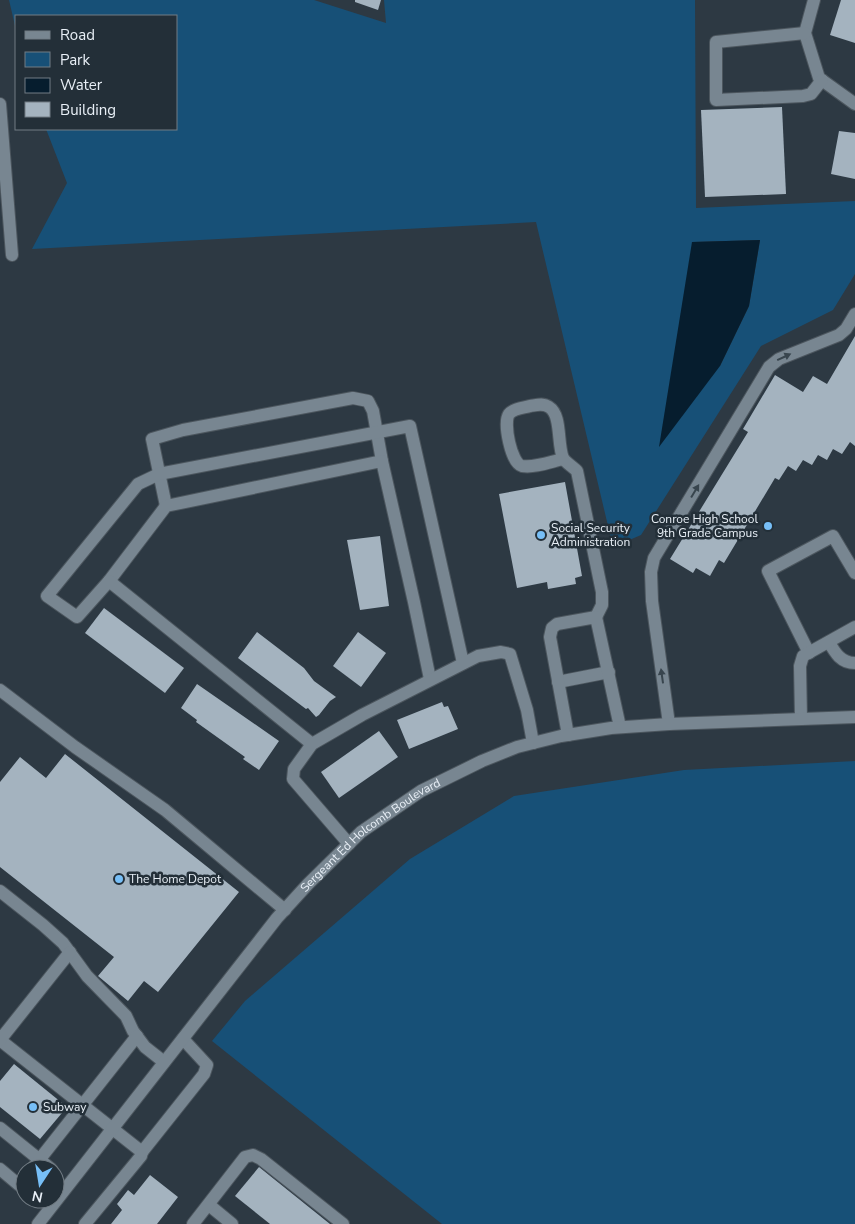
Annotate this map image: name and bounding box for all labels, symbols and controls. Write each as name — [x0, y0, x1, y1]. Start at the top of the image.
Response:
legend — [15, 15, 178, 130]
text: Road — [60, 25, 95, 45]
text: Park — [60, 50, 90, 70]
text: Water — [60, 75, 103, 95]
text: Building — [60, 100, 116, 120]
one-way arrow — [777, 353, 791, 361]
one-way arrow — [690, 484, 699, 497]
place label: Conroe High School 9th Grade Campus — [651, 511, 758, 541]
place label: Social Security Administration — [551, 520, 631, 550]
marker: Conroe High School 9th Grade Campus — [762, 520, 774, 532]
marker: Social Security Administration — [535, 529, 547, 541]
one-way arrow — [658, 667, 666, 683]
street label: Sergeant Ed Holcomb Boulevard — [297, 775, 443, 895]
place label: The Home Depot — [129, 871, 222, 887]
marker: The Home Depot — [113, 873, 125, 885]
place label: Subway — [43, 1099, 87, 1115]
marker: Subway — [27, 1101, 39, 1113]
north arrow — [15, 1159, 65, 1209]
text: N — [30, 1186, 45, 1207]

